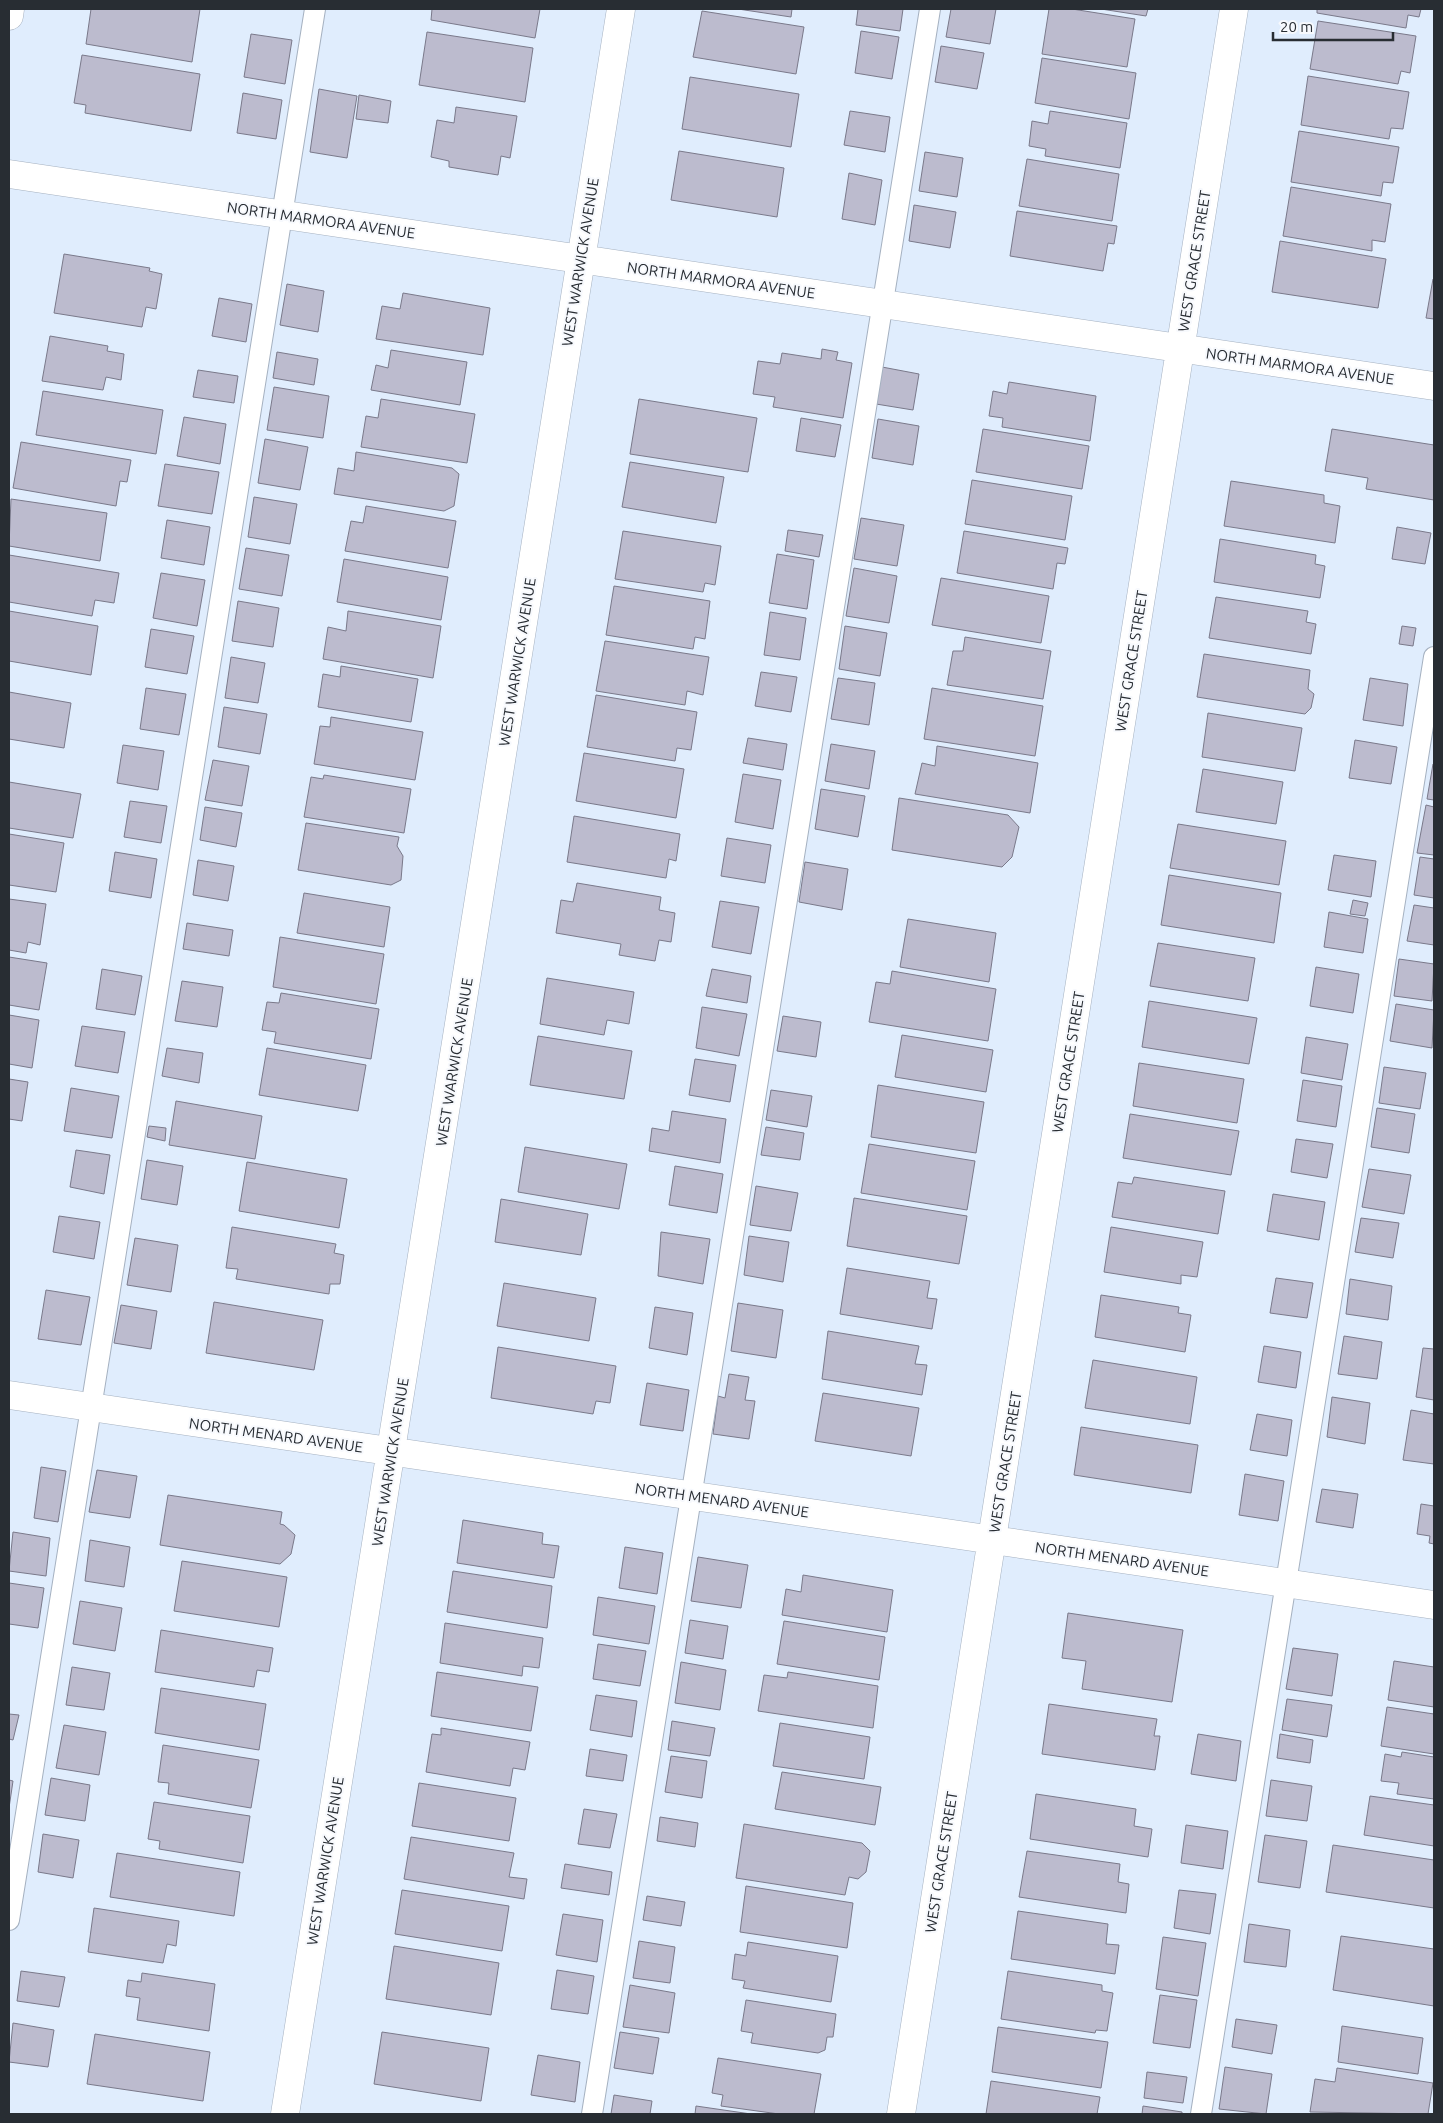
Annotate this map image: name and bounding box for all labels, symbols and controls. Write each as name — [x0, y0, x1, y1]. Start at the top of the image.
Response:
scale bar — [1273, 10, 1393, 42]
text: 20 m — [1280, 18, 1313, 35]
street label: WEST WARWICK AVENUE — [558, 177, 602, 347]
street label: WEST GRACE STREET — [1174, 188, 1214, 333]
street label: NORTH MARMORA AVENUE — [226, 198, 416, 242]
street label: NORTH MARMORA AVENUE — [626, 258, 816, 302]
street label: NORTH MARMORA AVENUE — [1205, 344, 1395, 388]
street label: WEST WARWICK AVENUE — [495, 577, 539, 747]
street label: WEST GRACE STREET — [1111, 588, 1151, 733]
street label: WEST WARWICK AVENUE — [432, 977, 476, 1147]
street label: WEST GRACE STREET — [1048, 989, 1088, 1134]
street label: WEST WARWICK AVENUE — [368, 1377, 412, 1547]
street label: WEST GRACE STREET — [985, 1389, 1025, 1534]
street label: NORTH MENARD AVENUE — [188, 1414, 364, 1456]
street label: NORTH MENARD AVENUE — [634, 1479, 810, 1521]
street label: NORTH MENARD AVENUE — [1034, 1538, 1210, 1580]
street label: WEST WARWICK AVENUE — [303, 1776, 347, 1946]
street label: WEST GRACE STREET — [921, 1789, 961, 1934]

